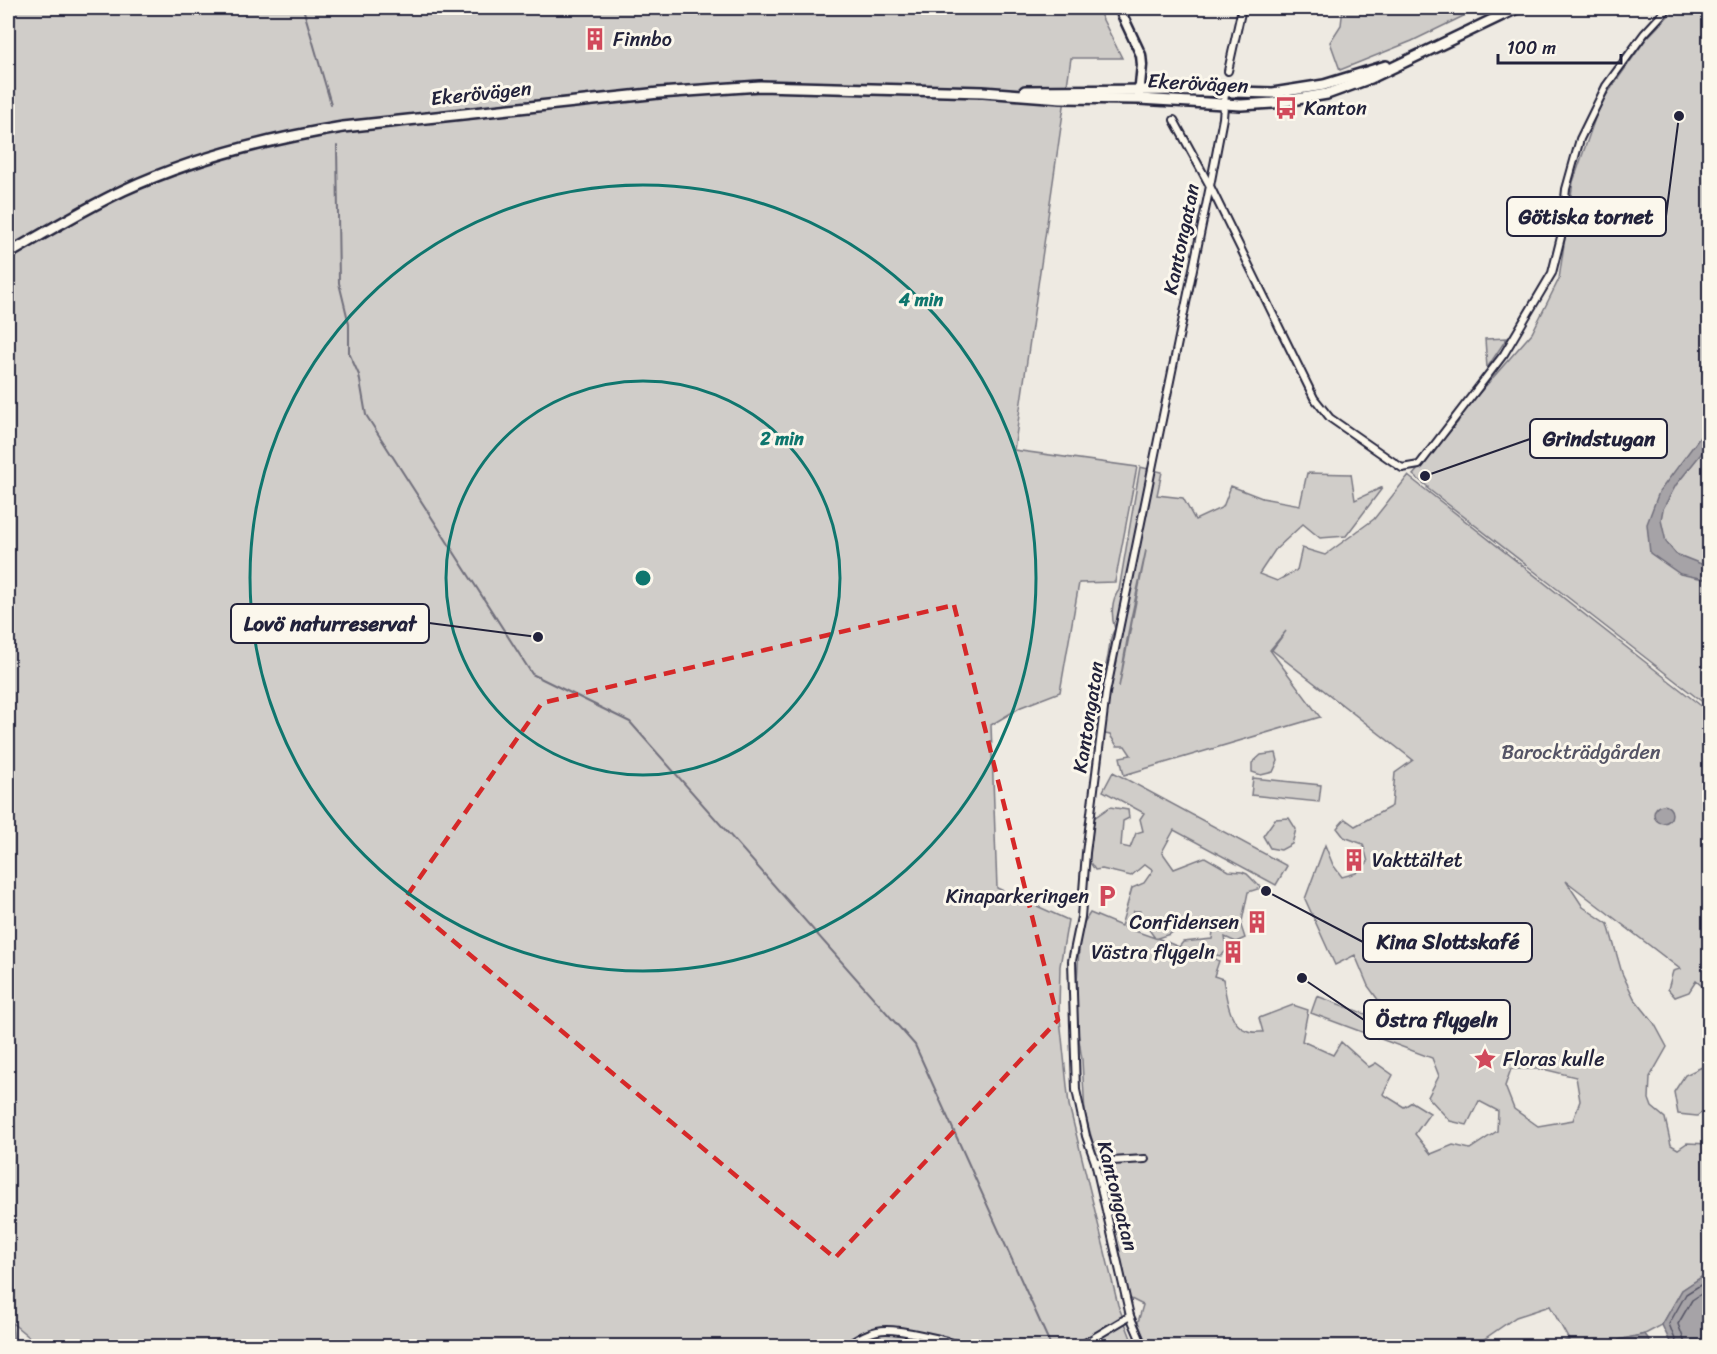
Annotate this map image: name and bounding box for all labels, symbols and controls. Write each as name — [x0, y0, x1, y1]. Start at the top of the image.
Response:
place label: Finnbo — [613, 22, 672, 57]
building icon: Finnbo — [582, 26, 608, 52]
scale bar — [1498, 27, 1621, 65]
text: 100 m — [1507, 32, 1556, 64]
street label: Ekerövägen — [1147, 63, 1249, 104]
street label: Ekerövägen — [429, 71, 533, 116]
place label: Kanton — [1304, 91, 1367, 126]
bus stop icon: Kanton — [1273, 95, 1299, 121]
street label: Kantongatan — [1153, 180, 1210, 298]
callout: Götiska tornet — [1507, 197, 1666, 236]
text: Götiska tornet — [1517, 198, 1654, 236]
text: 4 min — [898, 284, 944, 316]
callout: Grindstugan — [1530, 419, 1667, 458]
text: Grindstugan — [1542, 420, 1656, 458]
text: 2 min — [759, 423, 804, 455]
centre of rings — [633, 568, 653, 588]
callout: Lovö naturreservat — [231, 604, 429, 643]
text: Lovö naturreservat — [244, 605, 418, 643]
street label: Kantongatan — [1062, 659, 1115, 775]
park label: Barockträdgården — [1501, 735, 1661, 770]
place label: Vakttältet — [1372, 843, 1463, 878]
building icon: Vakttältet — [1341, 847, 1367, 873]
place label: Kinaparkeringen — [946, 879, 1089, 914]
parking icon: Kinaparkeringen — [1094, 883, 1120, 909]
place label: Confidensen — [1129, 905, 1239, 940]
building icon: Confidensen — [1244, 909, 1270, 935]
callout: Kina Slottskafé — [1363, 923, 1532, 962]
text: Kina Slottskafé — [1375, 923, 1520, 961]
place label: Västra flygeln — [1091, 935, 1215, 970]
building icon: Västra flygeln — [1220, 939, 1246, 965]
callout: Östra flygeln — [1364, 1000, 1510, 1039]
text: Östra flygeln — [1376, 1001, 1499, 1039]
place label: Floras kulle — [1503, 1042, 1604, 1077]
place icon: Floras kulle — [1472, 1046, 1498, 1072]
street label: Kantongatan — [1087, 1137, 1148, 1255]

